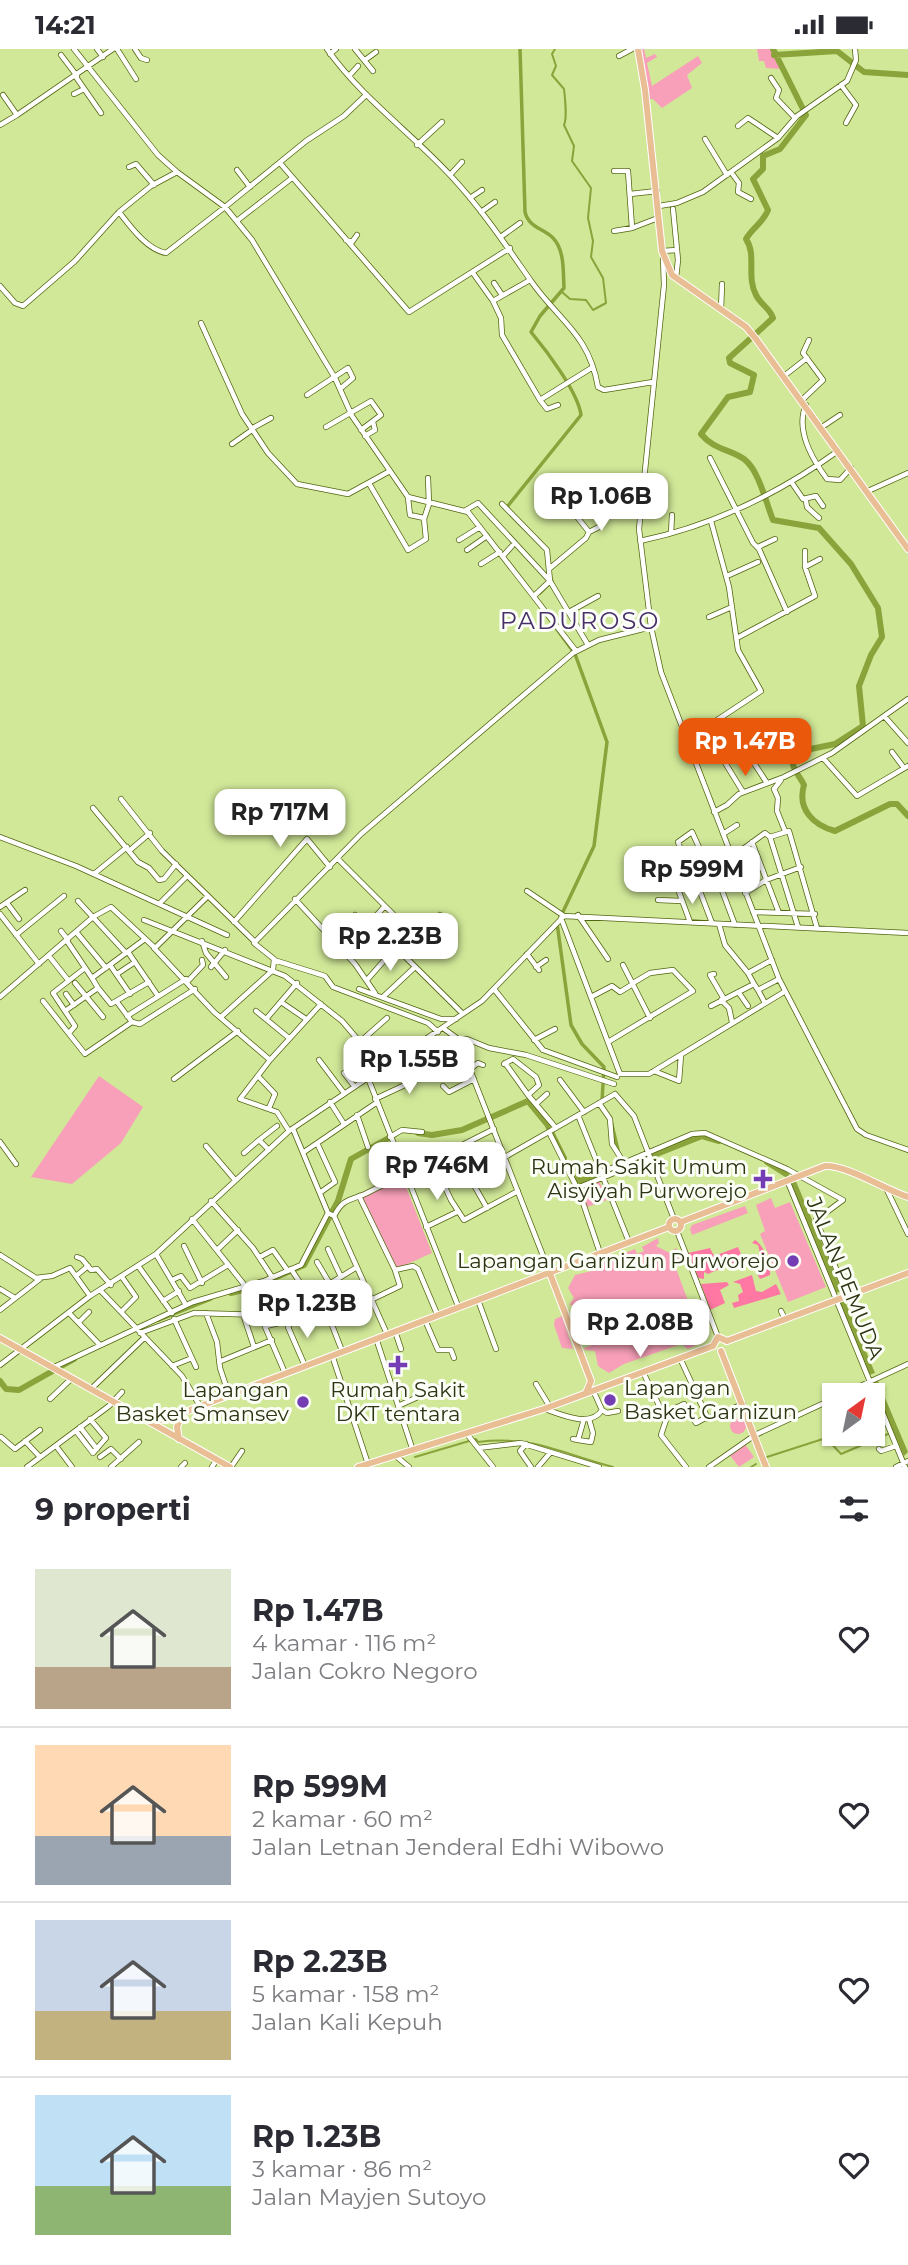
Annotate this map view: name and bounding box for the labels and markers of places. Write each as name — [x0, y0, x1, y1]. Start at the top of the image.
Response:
pin: Rp 1.06B — [529, 473, 673, 533]
pin: Rp 1.47B — [673, 719, 817, 778]
pin: Rp 717M — [215, 789, 345, 849]
pin: Rp 599M — [627, 847, 757, 906]
pin: Rp 2.23B — [318, 913, 462, 973]
pin: Rp 1.55B — [337, 1037, 481, 1096]
pin: Rp 746M — [372, 1143, 502, 1202]
place label: Rumah Sakit Umum Aisyiyah Purworejo — [531, 1154, 747, 1203]
marker: Rumah Sakit Umum Aisyiyah Purworejo — [753, 1169, 773, 1189]
place label: Lapangan Garnizun Purworejo — [457, 1248, 779, 1273]
marker: Lapangan Garnizun Purworejo — [785, 1253, 801, 1269]
pin: Rp 1.23B — [235, 1281, 379, 1340]
pin: Rp 2.08B — [568, 1299, 712, 1359]
marker: Rumah Sakit DKT tentara — [388, 1355, 408, 1375]
place label: Lapangan Basket Garnizun — [624, 1375, 797, 1424]
place label: Lapangan Basket Smansev — [116, 1377, 290, 1426]
place label: Rumah Sakit DKT tentara — [330, 1377, 466, 1426]
marker: Lapangan Basket Garnizun — [602, 1392, 618, 1408]
marker: Lapangan Basket Smansev — [295, 1394, 311, 1410]

